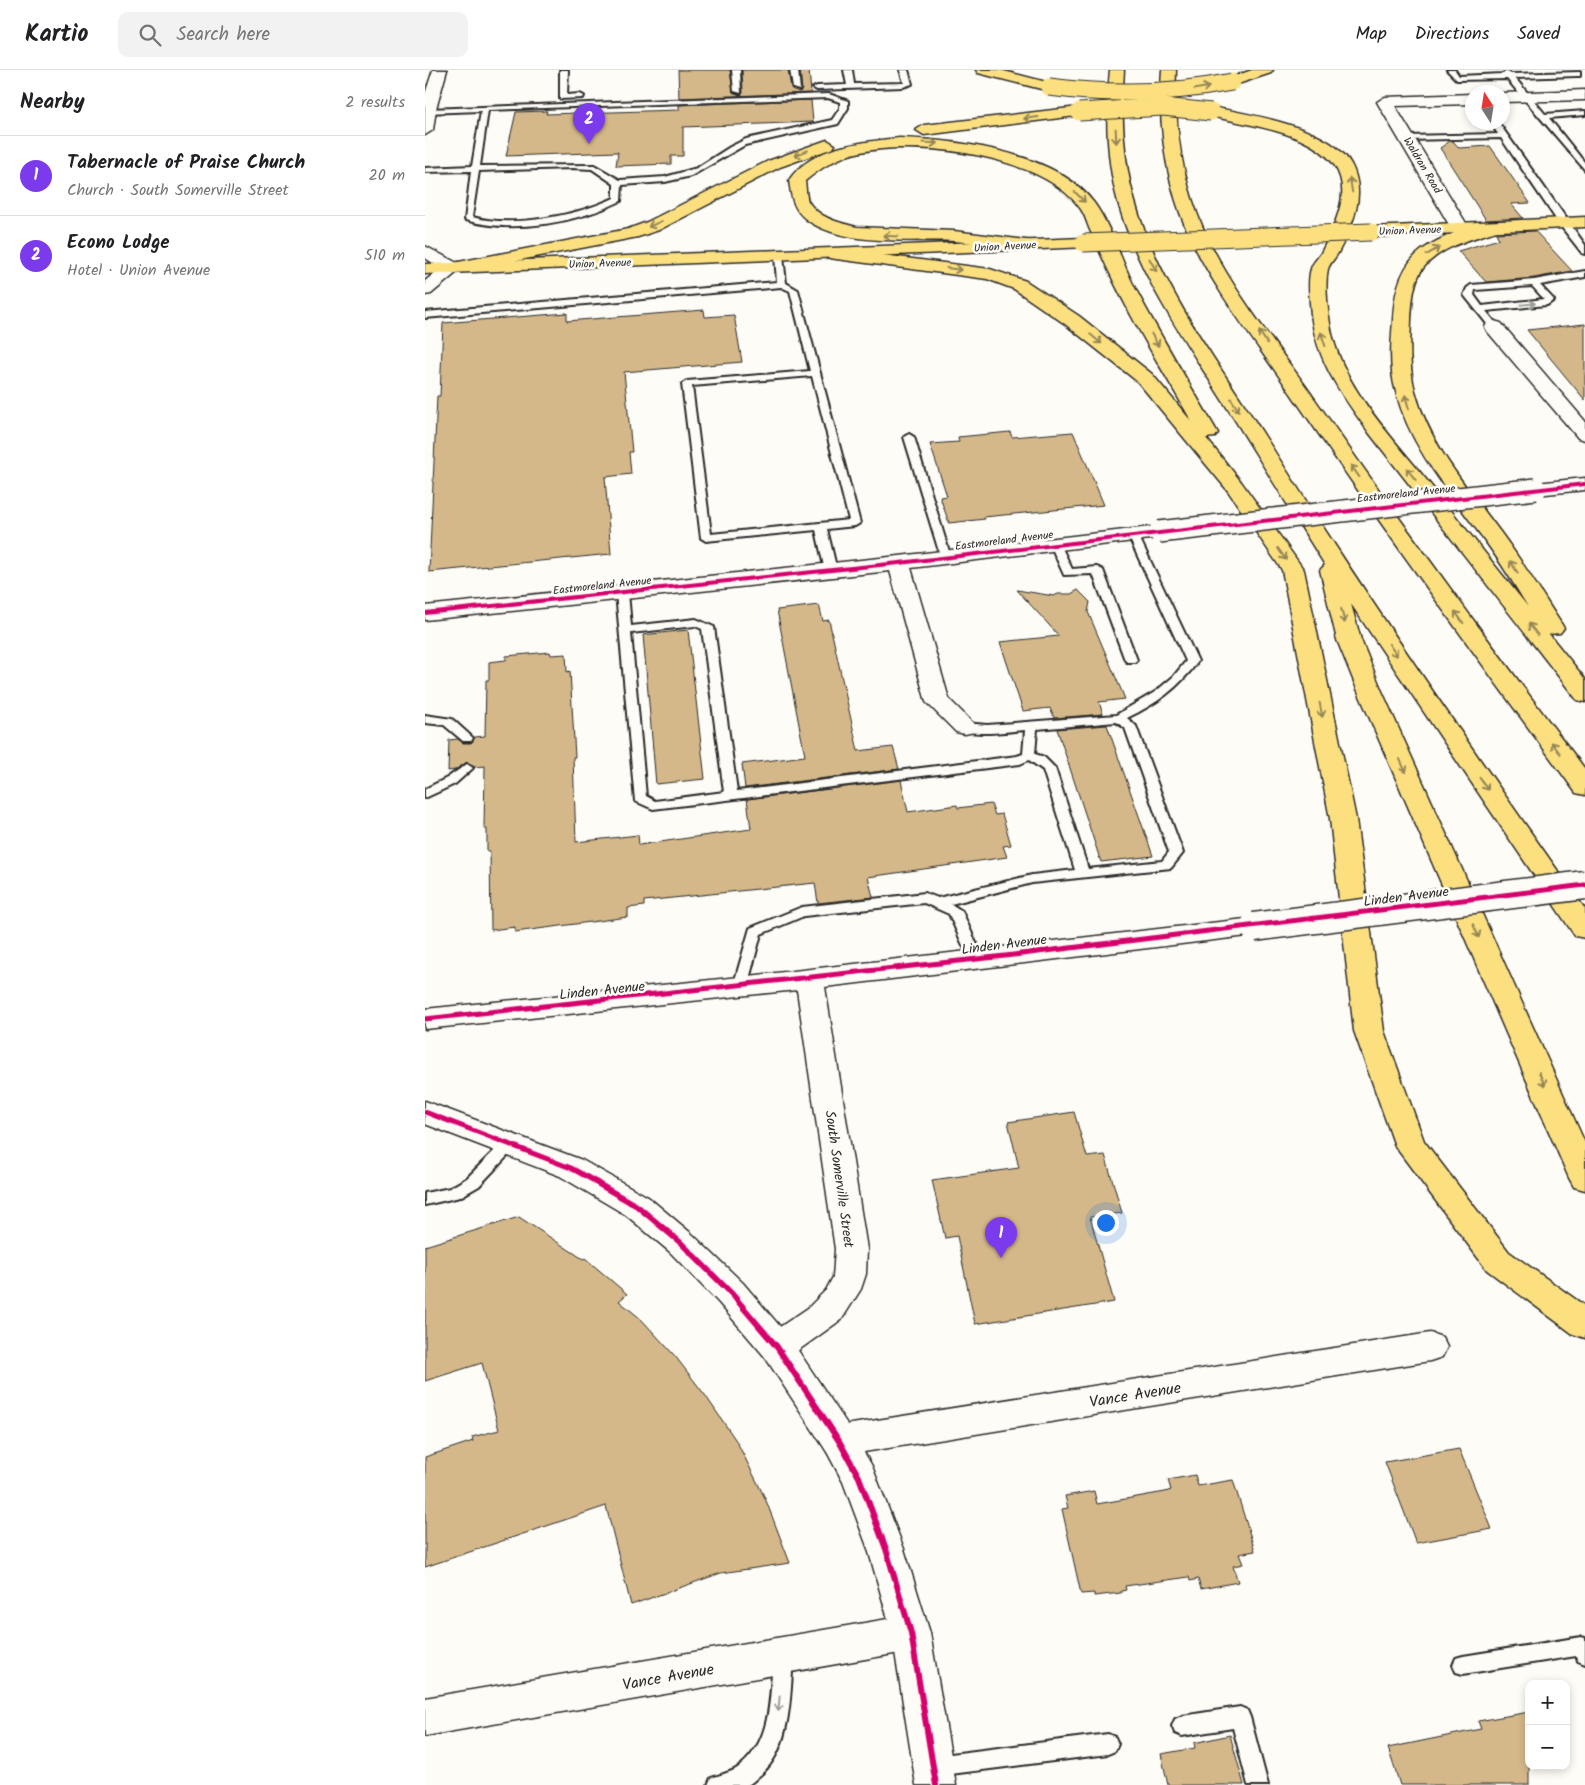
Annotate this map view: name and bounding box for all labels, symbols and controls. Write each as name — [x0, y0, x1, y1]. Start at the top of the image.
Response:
search box — [118, 12, 468, 57]
text: Kartio — [25, 15, 88, 54]
text: Search here — [176, 20, 270, 50]
text: Map — [1355, 20, 1387, 49]
text: Directions — [1415, 20, 1489, 49]
text: Saved — [1517, 20, 1560, 49]
icon: search — [136, 21, 164, 49]
one-way arrow — [1193, 82, 1209, 92]
north arrow — [1465, 85, 1510, 130]
text: Nearby — [20, 86, 85, 119]
text: 2 results — [345, 90, 405, 115]
pin: 2 — [573, 103, 605, 144]
one-way arrow — [1023, 113, 1039, 123]
one-way arrow — [1111, 128, 1120, 144]
street label: Waldran Road — [1398, 134, 1446, 198]
one-way arrow — [922, 139, 938, 148]
text: Tabernacle of Praise Church — [67, 148, 305, 178]
one-way arrow — [794, 149, 809, 158]
text: 1 — [34, 163, 38, 188]
text: 20 m — [369, 163, 405, 188]
one-way arrow — [1346, 177, 1356, 193]
text: Church · South Somerville Street — [67, 178, 289, 203]
one-way arrow — [1074, 190, 1086, 203]
one-way arrow — [648, 220, 663, 229]
street label: Union Avenue — [1378, 221, 1442, 241]
text: Econo Lodge — [67, 228, 170, 258]
one-way arrow — [883, 232, 899, 241]
street label: Union Avenue — [973, 236, 1037, 258]
text: 2 — [31, 243, 41, 268]
text: 510 m — [364, 243, 405, 268]
one-way arrow — [1425, 246, 1439, 256]
street label: Union Avenue — [568, 254, 632, 274]
one-way arrow — [1148, 257, 1158, 271]
text: Hotel · Union Avenue — [67, 258, 210, 283]
one-way arrow — [946, 264, 962, 274]
one-way arrow — [1519, 299, 1535, 309]
one-way arrow — [1258, 330, 1268, 344]
one-way arrow — [1318, 331, 1328, 347]
one-way arrow — [1151, 332, 1161, 346]
one-way arrow — [1090, 334, 1103, 345]
one-way arrow — [1402, 394, 1411, 410]
one-way arrow — [1231, 397, 1241, 411]
one-way arrow — [1350, 464, 1360, 478]
one-way arrow — [1406, 468, 1417, 481]
street label: Eastmoreland Avenue — [1356, 480, 1456, 508]
street label: Eastmoreland Avenue — [954, 526, 1054, 556]
one-way arrow — [1277, 547, 1287, 561]
one-way arrow — [1508, 560, 1518, 574]
street label: Eastmoreland Avenue — [552, 572, 652, 600]
one-way arrow — [1339, 607, 1348, 623]
one-way arrow — [1454, 610, 1464, 624]
one-way arrow — [1528, 623, 1539, 636]
one-way arrow — [1388, 643, 1398, 657]
one-way arrow — [1317, 702, 1326, 718]
one-way arrow — [1551, 741, 1561, 755]
one-way arrow — [1399, 758, 1409, 773]
one-way arrow — [1479, 777, 1489, 791]
street label: Linden Avenue — [1362, 881, 1451, 913]
one-way arrow — [1472, 923, 1482, 938]
street label: Linden Avenue — [960, 929, 1049, 961]
street label: Linden Avenue — [558, 975, 647, 1006]
one-way arrow — [1538, 1071, 1548, 1086]
street label: South Somerville Street — [818, 1109, 860, 1250]
your location — [1093, 1210, 1119, 1236]
pin: 1 — [985, 1217, 1017, 1258]
street label: Vance Avenue — [1088, 1376, 1183, 1415]
street label: Vance Avenue — [621, 1657, 716, 1698]
map controls — [1525, 1680, 1570, 1770]
button: + — [1525, 1680, 1570, 1725]
one-way arrow — [774, 1696, 783, 1712]
button: − — [1525, 1725, 1570, 1770]

